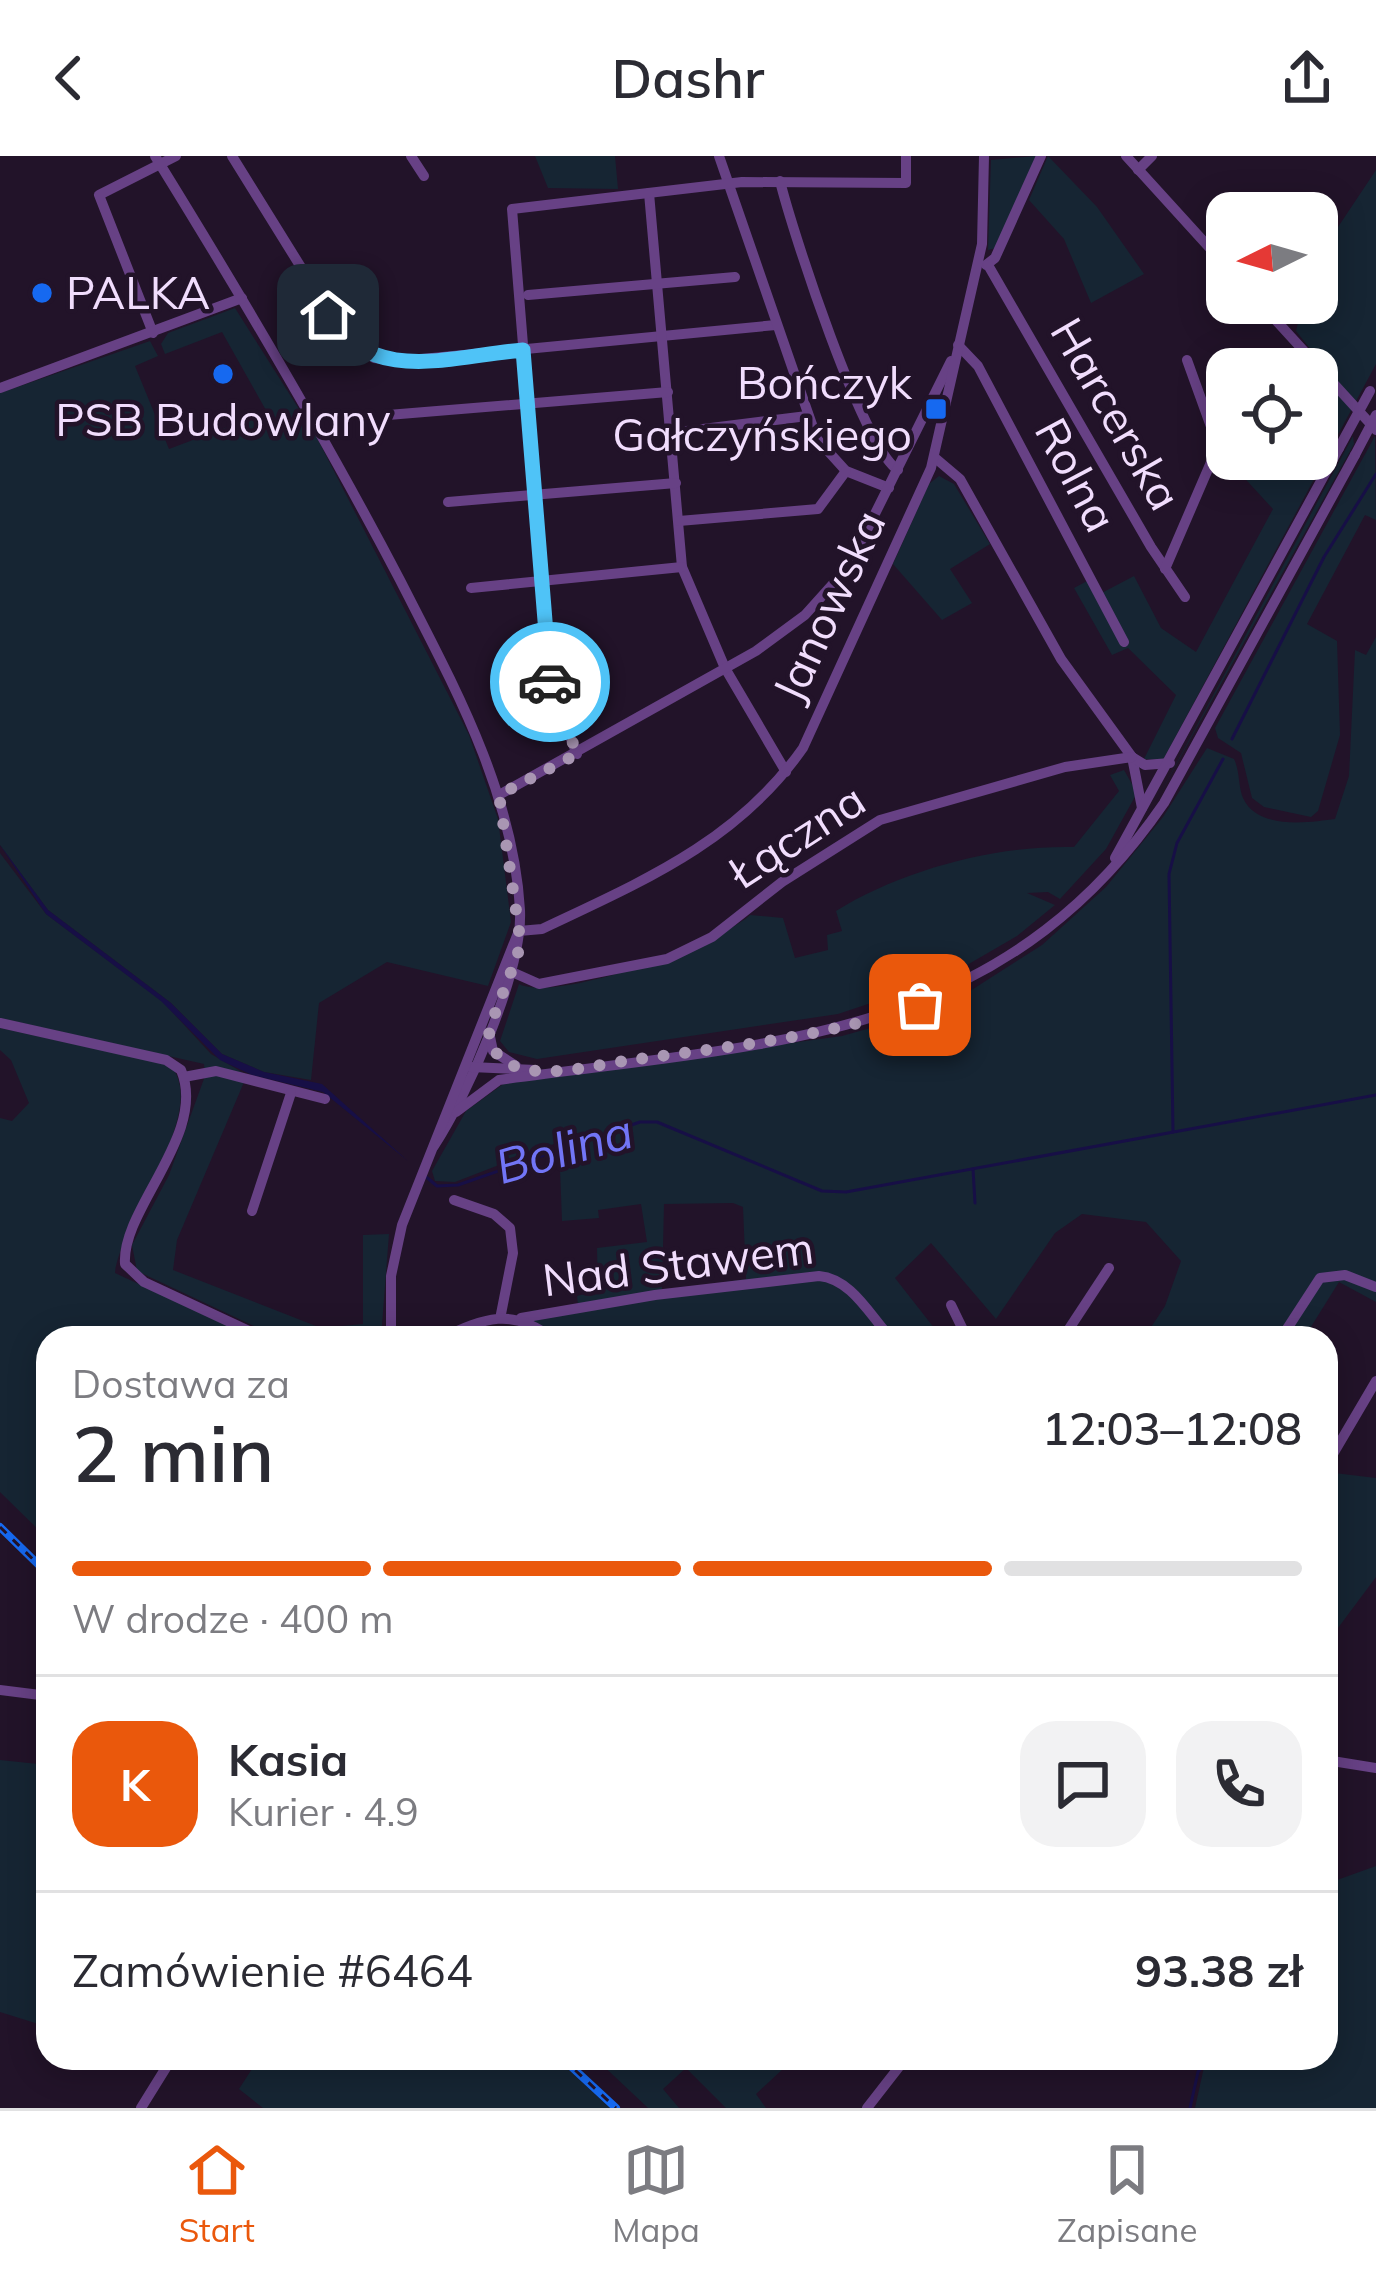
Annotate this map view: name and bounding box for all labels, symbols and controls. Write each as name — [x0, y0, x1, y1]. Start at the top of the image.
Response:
text: Dashr — [612, 44, 764, 112]
icon: back — [36, 45, 102, 111]
icon: share — [1274, 45, 1340, 111]
north arrow — [1206, 192, 1338, 324]
map controls — [1206, 192, 1338, 480]
place label: PALKA — [66, 264, 210, 320]
pin — [277, 264, 379, 366]
marker: PALKA — [29, 280, 55, 306]
icon: home — [295, 282, 361, 348]
street label: Harcerska — [1040, 308, 1194, 519]
button: locate — [1206, 348, 1338, 480]
place label: Bończyk Gałczyńskiego — [612, 354, 913, 462]
marker: PSB Budowlany — [210, 361, 236, 387]
place label: PSB Budowlany — [55, 391, 391, 447]
marker: Bończyk Gałczyńskiego — [923, 396, 949, 422]
street label: Rolna — [1024, 408, 1130, 541]
street label: Janowska — [760, 501, 897, 710]
courier — [490, 622, 610, 742]
icon: car — [517, 649, 583, 715]
street label: Łączna — [717, 771, 875, 900]
pin — [869, 954, 971, 1056]
icon: bag — [887, 972, 953, 1038]
water label: Bolina — [488, 1100, 639, 1196]
street label: Nad Stawem — [539, 1219, 817, 1307]
text: Dostawa za — [72, 1359, 290, 1408]
text: 12:03–12:08 — [1042, 1400, 1302, 1456]
text: 2 min — [72, 1404, 275, 1502]
text: W drodze · 400 m — [72, 1594, 394, 1643]
button: chat — [1020, 1721, 1146, 1847]
button: phone — [1176, 1721, 1302, 1847]
text: Kasia — [228, 1731, 348, 1787]
text: K — [120, 1756, 150, 1812]
text: Kurier · 4.9 — [228, 1787, 419, 1836]
text: Zamówienie #6464 — [72, 1942, 473, 1998]
text: 93.38 zł — [1135, 1942, 1302, 1998]
tab: Start — [179, 2137, 255, 2250]
tab: Mapa — [612, 2137, 700, 2250]
tab: Zapisane — [1057, 2137, 1197, 2250]

